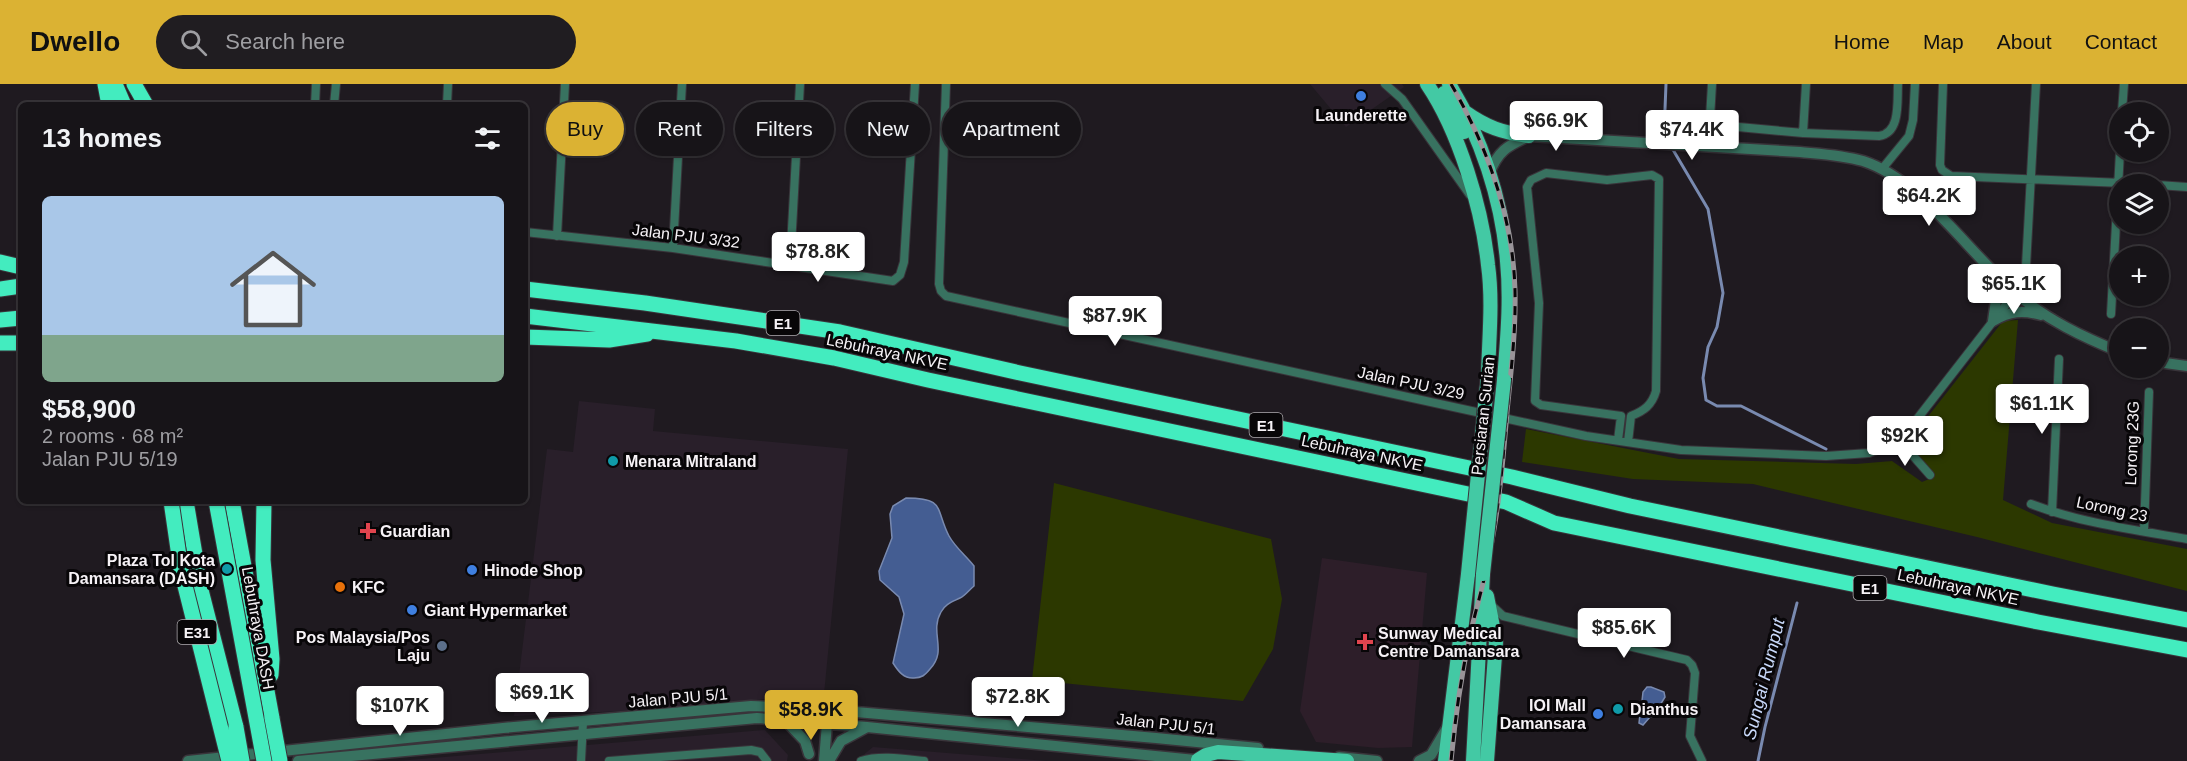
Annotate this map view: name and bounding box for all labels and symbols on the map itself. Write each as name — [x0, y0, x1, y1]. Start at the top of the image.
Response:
marker: Launderette — [1354, 89, 1368, 103]
pin: $66.9K — [1507, 101, 1605, 152]
place label: Launderette — [1315, 107, 1407, 124]
pin: $74.4K — [1643, 110, 1741, 161]
pin: $64.2K — [1880, 176, 1978, 227]
street label: Jalan PJU 3/32 — [631, 221, 741, 251]
pin: $78.8K — [769, 232, 867, 283]
pin: $65.1K — [1965, 264, 2063, 315]
pin: $87.9K — [1066, 296, 1164, 347]
road number: E1 — [766, 311, 800, 335]
street label: Lebuhraya NKVE — [825, 331, 949, 373]
street label: Persiaran Surian — [1468, 356, 1498, 476]
street label: Jalan PJU 3/29 — [1356, 363, 1466, 403]
pin: $61.1K — [1993, 384, 2091, 435]
street label: Lorong 23G — [2122, 400, 2142, 486]
road number: E1 — [1250, 413, 1282, 437]
pin: $92K — [1869, 416, 1941, 467]
street label: Lebuhraya NKVE — [1300, 432, 1424, 474]
place label: Menara Mitraland — [625, 453, 757, 470]
marker: Menara Mitraland — [606, 454, 620, 468]
street label: Lorong 23 — [2075, 493, 2149, 525]
place label: Guardian — [380, 523, 450, 540]
marker: Guardian — [361, 524, 375, 538]
place label: Plaza Tol Kota Damansara (DASH) — [68, 552, 215, 587]
marker: Plaza Tol Kota Damansara (DASH) — [220, 562, 234, 576]
place label: Hinode Shop — [484, 562, 583, 579]
marker: Hinode Shop — [465, 563, 479, 577]
street label: Lebuhraya DASH — [239, 565, 277, 691]
street label: Lebuhraya NKVE — [1896, 566, 2020, 608]
road number: E1 — [1854, 576, 1886, 600]
place label: KFC — [352, 579, 385, 596]
marker: KFC — [333, 580, 347, 594]
place label: Giant Hypermarket — [424, 602, 568, 619]
marker: Giant Hypermarket — [405, 603, 419, 617]
pin: $85.6K — [1575, 608, 1673, 659]
water label: Sungai Rumput — [1739, 615, 1789, 742]
road number: E31 — [178, 620, 216, 644]
place label: Sunway Medical Centre Damansara — [1378, 625, 1520, 660]
place label: Pos Malaysia/Pos Laju — [296, 629, 430, 664]
marker: Sunway Medical Centre Damansara — [1356, 633, 1374, 651]
marker: Pos Malaysia/Pos Laju — [435, 639, 449, 653]
pin: $69.1K — [493, 673, 591, 724]
pin: $72.8K — [969, 677, 1067, 728]
street label: Jalan PJU 5/1 — [628, 685, 728, 711]
pin: $107K — [358, 686, 442, 737]
pin: $58.9K — [762, 690, 860, 741]
place label: IOI Mall Damansara — [1500, 697, 1586, 732]
place label: Dianthus — [1630, 701, 1699, 718]
marker: Dianthus — [1611, 702, 1625, 716]
marker: IOI Mall Damansara — [1591, 707, 1605, 721]
street label: Jalan PJU 5/1 — [1116, 710, 1217, 738]

